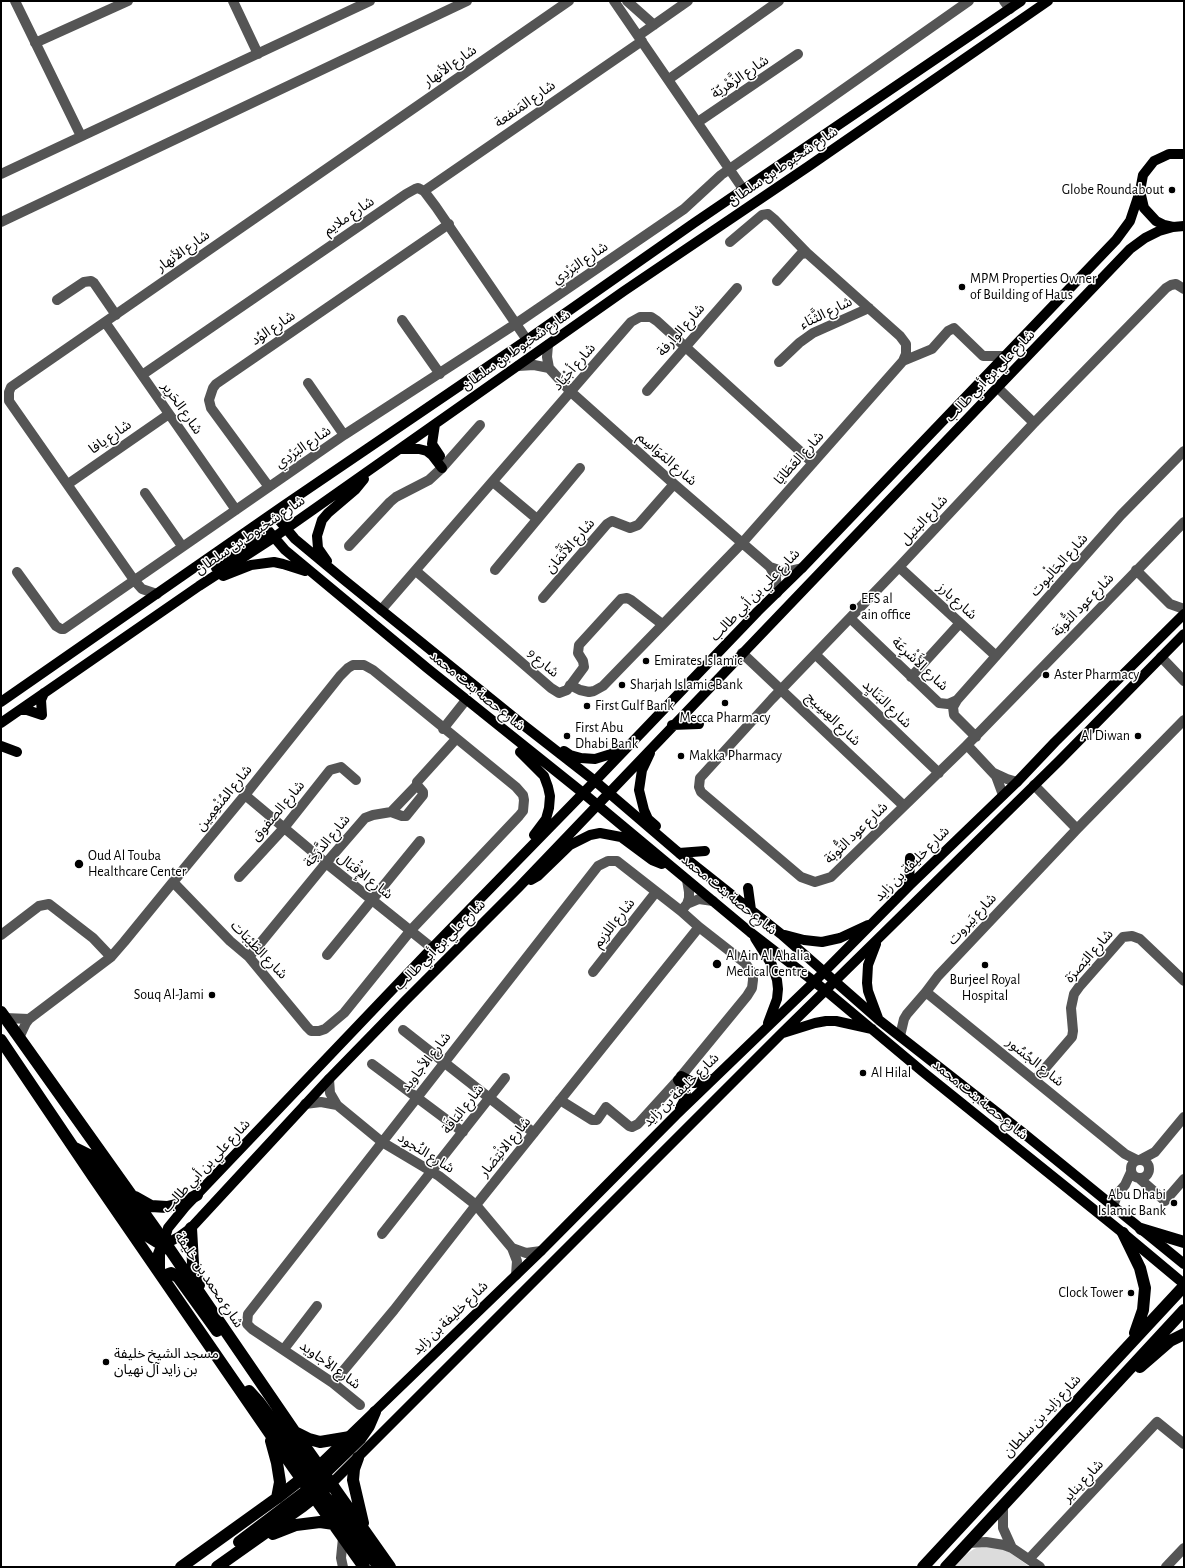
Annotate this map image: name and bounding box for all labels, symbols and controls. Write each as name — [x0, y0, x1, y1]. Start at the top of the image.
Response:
street label: شارع الأنهار — [420, 42, 480, 90]
street label: شارع الزَّهْريّة — [708, 52, 772, 102]
street label: شارع المَنفعة — [491, 77, 559, 131]
street label: شارع شخبوط بن سلطان — [725, 123, 841, 209]
place label: Globe Roundabout — [1062, 182, 1164, 198]
marker: Globe Roundabout — [1167, 185, 1177, 195]
street label: شارع ملايم — [321, 193, 377, 239]
street label: شارع الأنهار — [153, 227, 213, 275]
street label: شارع البَرْدِي — [549, 238, 611, 288]
place label: MPM Properties Owner of Building of Haus — [970, 271, 1097, 304]
marker: MPM Properties Owner of Building of Haus — [957, 282, 967, 292]
street label: شارع الثَّنَاء — [797, 293, 855, 333]
street label: شارع الوارفة — [654, 300, 708, 360]
street label: شارع شخبوط بن سلطان — [458, 306, 574, 394]
street label: شارع الوُد — [248, 307, 298, 349]
street label: شارع علي بن أبي طالب — [942, 326, 1038, 426]
street label: شارع أجْيَاد — [549, 340, 599, 394]
street label: شارع الحَرِير — [158, 378, 206, 438]
street label: شارع يافا — [85, 416, 135, 458]
street label: شارع البَرْدِي — [272, 422, 334, 472]
street label: شارع العَطَايَا — [771, 428, 827, 488]
street label: شارع المَوَاسِم — [634, 429, 700, 489]
street label: شارع شخبوط بن سلطان — [192, 492, 308, 578]
street label: شارع البتيل — [897, 492, 951, 548]
street label: شارع الأَثْمَان — [542, 515, 598, 577]
street label: شارع الجَالْبوت — [1026, 530, 1092, 600]
street label: شارع علي بن أبي طالب — [707, 545, 803, 645]
street label: شارع عود التُّوبَة — [1049, 570, 1117, 640]
street label: شارع بارز — [934, 579, 980, 623]
place label: EFS al ain office — [861, 591, 911, 624]
marker: EFS al ain office — [848, 602, 858, 612]
street label: شارع الأَشْرِعَة — [888, 634, 952, 694]
street label: شارع 9 — [524, 645, 562, 681]
street label: شارع حصة بنت محمد — [426, 647, 528, 735]
place label: Emirates Islamic — [654, 653, 743, 669]
marker: Emirates Islamic — [641, 656, 651, 666]
place label: Aster Pharmacy — [1054, 667, 1139, 683]
marker: Aster Pharmacy — [1041, 670, 1051, 680]
street label: شارع البَنَايِد — [859, 676, 915, 732]
place label: Sharjah Islamic Bank — [630, 677, 743, 693]
marker: Sharjah Islamic Bank — [617, 680, 627, 690]
street label: شارع العِسِيج — [802, 689, 864, 749]
place label: First Gulf Bank — [595, 698, 674, 714]
marker: Mecca Pharmacy — [720, 698, 730, 708]
marker: First Gulf Bank — [582, 701, 592, 711]
place label: Mecca Pharmacy — [679, 710, 771, 726]
place label: First Abu Dhabi Bank — [575, 720, 638, 752]
place label: Al Diwan — [1081, 728, 1130, 744]
marker: First Abu Dhabi Bank — [562, 731, 572, 741]
marker: Al Diwan — [1133, 731, 1143, 741]
place label: Makka Pharmacy — [689, 748, 782, 764]
marker: Makka Pharmacy — [676, 751, 686, 761]
street label: شارع المُنْعِمِين — [192, 762, 256, 834]
street label: شارع الصفوق — [248, 777, 308, 845]
street label: شارع عود التُّوبَة — [821, 799, 891, 867]
street label: شارع الدَّرَجَة — [300, 811, 354, 871]
street label: شارع خليفة بن زايد — [871, 823, 953, 905]
place label: Oud Al Touba Healthcare Center — [88, 848, 186, 880]
street label: شارع الإِقْبَال — [334, 849, 396, 903]
street label: شارع حصة بنت محمد — [678, 851, 780, 939]
marker: Oud Al Touba Healthcare Center — [73, 858, 85, 870]
street label: شارع بَيروت — [944, 890, 1000, 948]
street label: شارع اللزيم — [590, 895, 638, 951]
street label: شارع علي بن أبي طالب — [391, 896, 489, 994]
street label: شارع الطَيْبَات — [227, 917, 291, 983]
street label: شارع البَصرَة — [1061, 926, 1117, 986]
place label: Al Ain Al Ahalia Medical Centre — [726, 948, 810, 980]
marker: Al Ain Al Ahalia Medical Centre — [711, 958, 723, 970]
marker: Burjeel Royal Hospital — [980, 960, 990, 970]
place label: Burjeel Royal Hospital — [949, 972, 1021, 1004]
place label: Souq Al-Jami — [134, 987, 204, 1003]
marker: Souq Al-Jami — [207, 990, 217, 1000]
street label: شارع الأجاويد — [397, 1029, 455, 1095]
street label: شارع الجُسُور — [1003, 1034, 1067, 1090]
street label: شارع خليفة بن زايد — [639, 1049, 723, 1131]
street label: شارع حصة بنت محمد — [929, 1056, 1031, 1144]
place label: Al Hilal — [871, 1065, 911, 1081]
marker: Al Hilal — [858, 1068, 868, 1078]
street label: شارع البَاقَة — [438, 1081, 488, 1137]
street label: شارع الانْتِصَار — [476, 1114, 534, 1180]
street label: شارع علي بن أبي طالب — [158, 1116, 254, 1216]
street label: شارع النُجود — [395, 1129, 457, 1177]
place label: Abu Dhabi Islamic Bank — [1098, 1187, 1166, 1220]
marker: Abu Dhabi Islamic Bank — [1169, 1198, 1179, 1208]
street label: شارع محمد بن خليفة — [171, 1229, 247, 1331]
street label: شارع خليفة بن زايد — [408, 1277, 492, 1359]
place label: Clock Tower — [1058, 1285, 1123, 1301]
marker: Clock Tower — [1126, 1288, 1136, 1298]
street label: شارع الأجاويد — [296, 1337, 364, 1393]
place label: مسجد الشيخ خليفة بن زايد آل نهيان — [114, 1346, 219, 1378]
marker: مسجد الشيخ خليفة بن زايد آل نهيان — [101, 1357, 111, 1367]
street label: شارع زايد بن سلطان — [999, 1371, 1085, 1461]
street label: شارع يناير — [1059, 1456, 1107, 1506]

